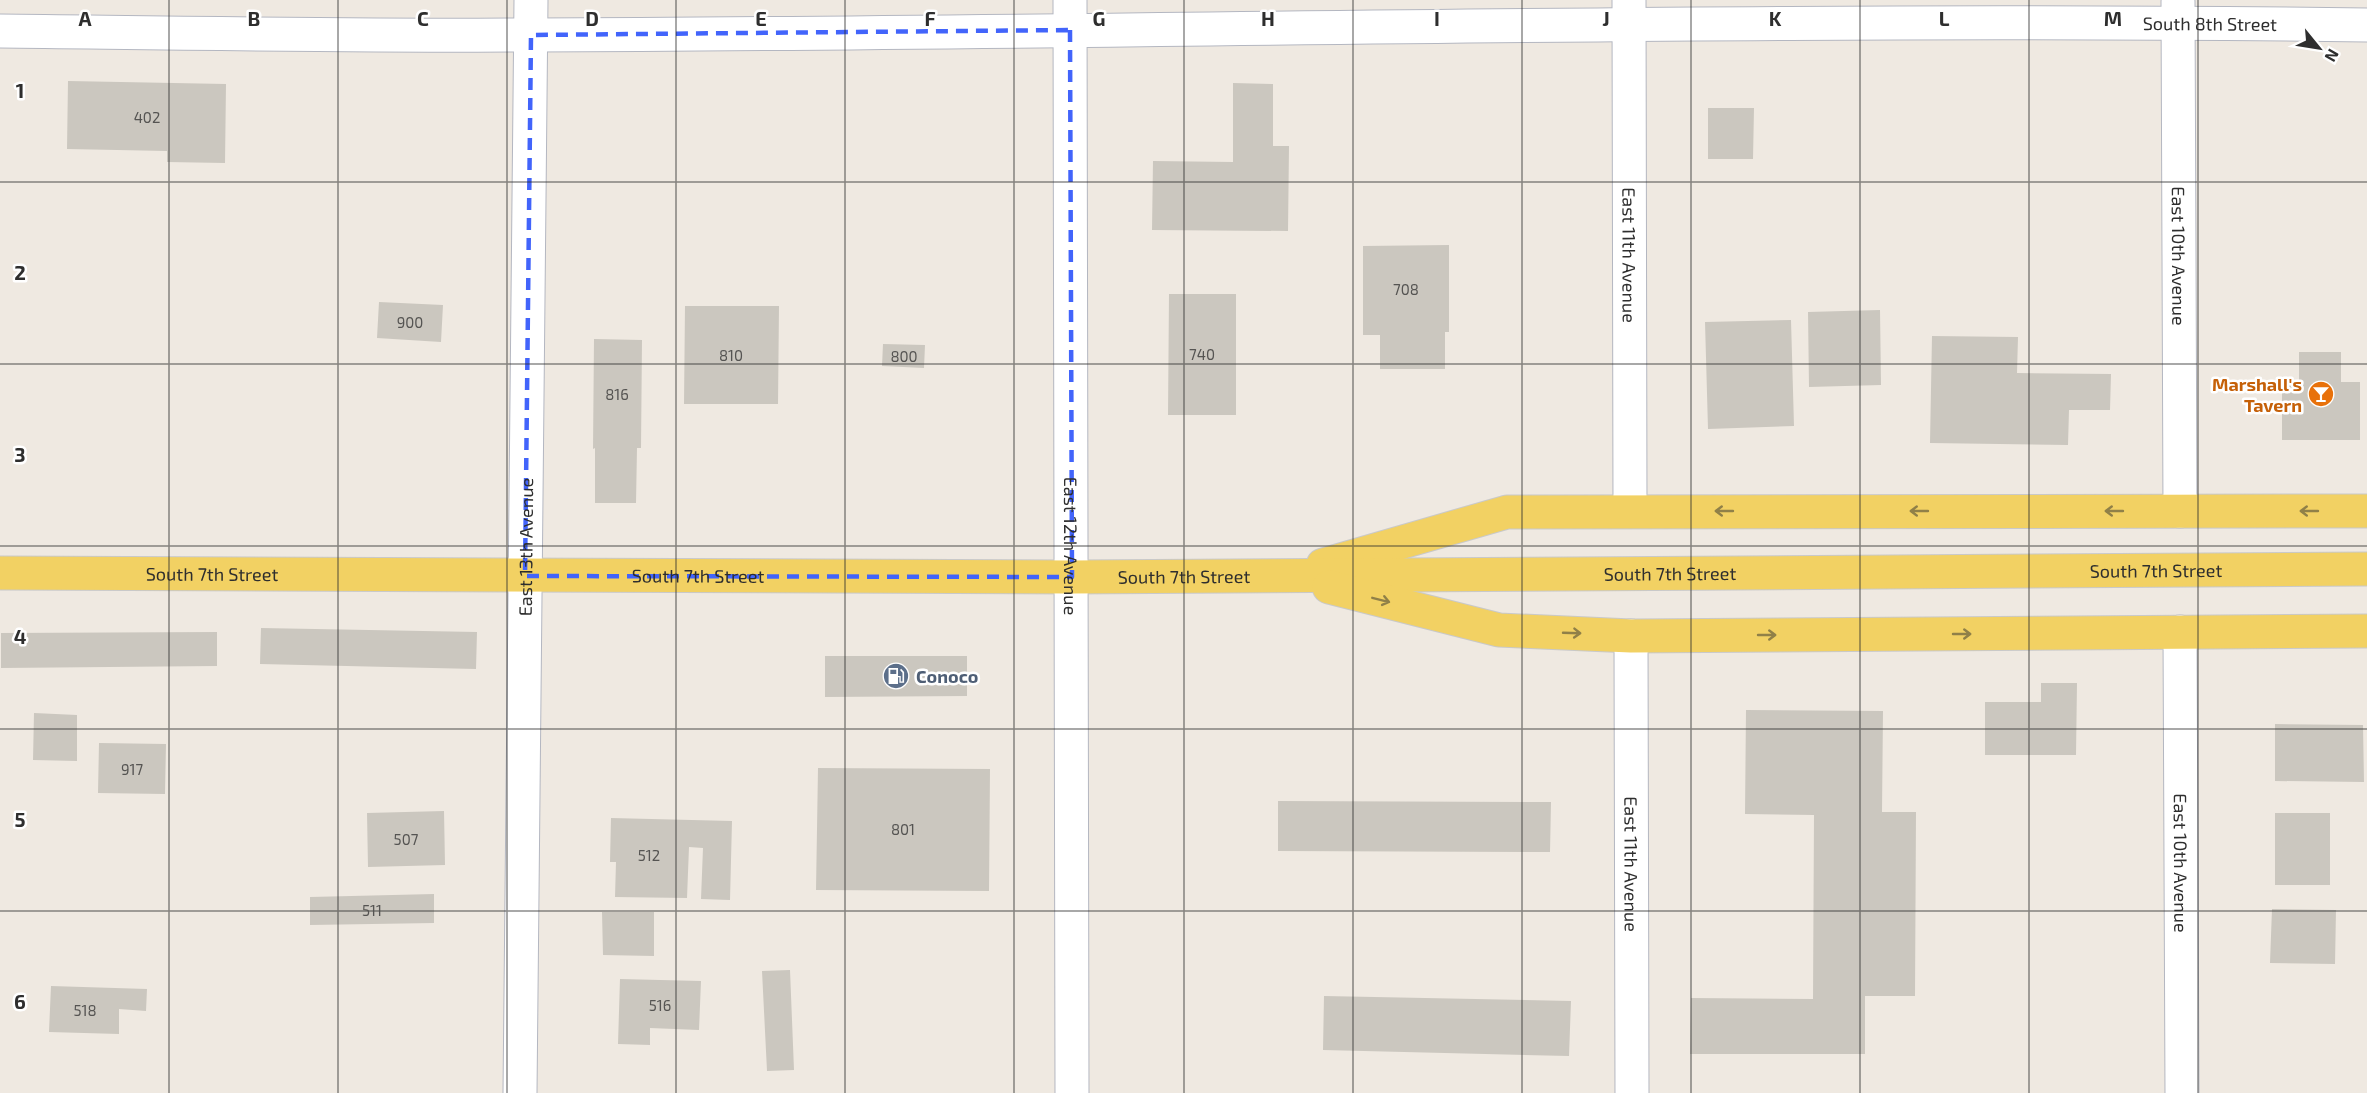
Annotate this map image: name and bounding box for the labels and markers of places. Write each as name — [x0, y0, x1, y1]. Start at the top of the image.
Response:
place label: Marshall's Tavern — [2212, 373, 2302, 416]
bar icon: Marshall's Tavern — [2306, 379, 2336, 409]
fuel station icon: Conoco — [881, 661, 911, 691]
place label: Conoco — [916, 665, 978, 687]

